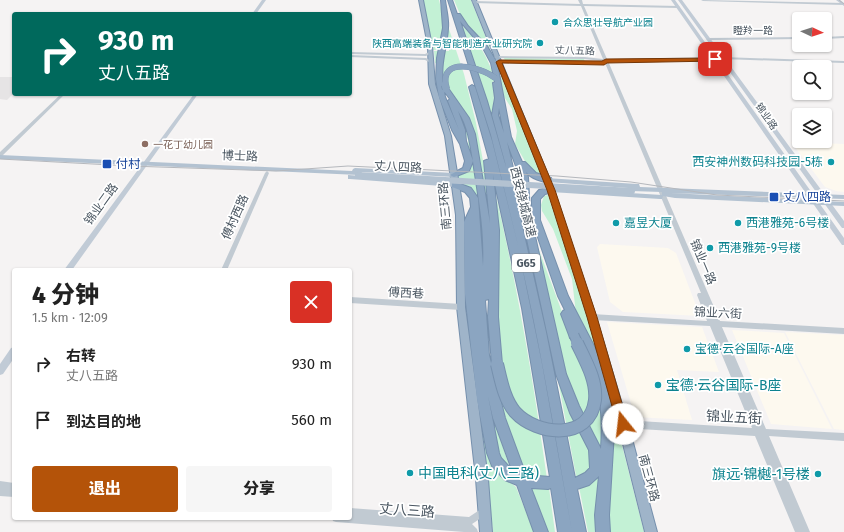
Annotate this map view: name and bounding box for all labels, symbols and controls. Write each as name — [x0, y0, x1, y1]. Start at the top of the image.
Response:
north arrow — [792, 12, 832, 52]
map controls — [792, 12, 832, 148]
marker: 合众思壮导航产业园 — [550, 17, 560, 27]
place label: 合众思壮导航产业园 — [563, 17, 653, 29]
text: 930 m — [98, 24, 174, 57]
street label: 瞪羚一路 — [733, 25, 773, 37]
icon: right — [32, 28, 84, 80]
place label: 陕西高端装备与智能制造产业研究院 — [372, 38, 532, 50]
marker: 陕西高端装备与智能制造产业研究院 — [535, 38, 545, 48]
pin — [698, 42, 732, 76]
street label: 丈八五路 — [555, 44, 595, 58]
icon: arrive — [704, 48, 726, 70]
button: search — [792, 60, 832, 100]
text: 丈八五路 — [98, 62, 170, 84]
street label: 锦业路 — [753, 101, 780, 132]
button: layers — [792, 108, 832, 148]
marker: 一花丁幼儿园 — [140, 139, 150, 149]
place label: 一花丁幼儿园 — [153, 139, 213, 151]
street label: 博士路 — [222, 148, 258, 164]
place label: 西安神州数码科技园-5栋 — [692, 155, 823, 169]
place label: 付村 — [116, 157, 141, 171]
marker: 西安神州数码科技园-5栋 — [826, 157, 836, 167]
marker: 付村 — [101, 158, 113, 170]
street label: 丈八四路 — [374, 159, 422, 175]
street label: 西安绕城高速 — [507, 165, 539, 239]
street label: 锦业二路 — [81, 180, 121, 228]
street label: 南三环路 — [436, 181, 454, 231]
place label: 丈八四路 — [783, 190, 831, 204]
marker: 丈八四路 — [768, 191, 780, 203]
street label: 傅村西路 — [219, 192, 251, 242]
place label: 嘉昱大厦 — [624, 216, 672, 230]
place label: 西港雅苑-6号楼 — [746, 216, 829, 230]
marker: 嘉昱大厦 — [611, 218, 621, 228]
marker: 西港雅苑-6号楼 — [733, 218, 743, 228]
street label: 锦业一路 — [687, 237, 719, 287]
place label: 西港雅苑-9号楼 — [718, 241, 801, 255]
marker: 西港雅苑-9号楼 — [705, 243, 715, 253]
road number: G65 — [512, 254, 540, 272]
text: 4 分钟 — [32, 281, 99, 309]
button: close — [290, 281, 332, 323]
street label: 傅西巷 — [388, 285, 424, 301]
street label: 锦业六街 — [694, 305, 742, 321]
text: 1.5 km · 12:09 — [32, 310, 108, 325]
place label: 宝德·云谷国际-A座 — [695, 342, 794, 356]
marker: 宝德·云谷国际-A座 — [682, 344, 692, 354]
text: 右转 — [66, 347, 96, 365]
icon: right — [32, 353, 54, 375]
text: 930 m — [292, 355, 332, 373]
text: 丈八五路 — [66, 368, 118, 383]
place label: 宝德·云谷国际-B座 — [666, 377, 782, 394]
marker: 宝德·云谷国际-B座 — [653, 380, 663, 390]
position arrow — [602, 403, 644, 445]
street label: 锦业五街 — [706, 408, 762, 427]
icon: arrive — [32, 409, 54, 431]
text: 560 m — [291, 411, 332, 429]
text: 到达目的地 — [66, 413, 141, 431]
street label: 南三环路 — [636, 453, 662, 503]
place label: 中国电科(丈八三路) — [418, 465, 539, 482]
button: 退出 — [32, 466, 178, 512]
button: 分享 — [186, 466, 332, 512]
place label: 旗远·锦樾-1号楼 — [712, 466, 810, 483]
marker: 中国电科(丈八三路) — [405, 468, 415, 478]
marker: 旗远·锦樾-1号楼 — [813, 469, 823, 479]
street label: 丈八三路 — [378, 500, 435, 521]

